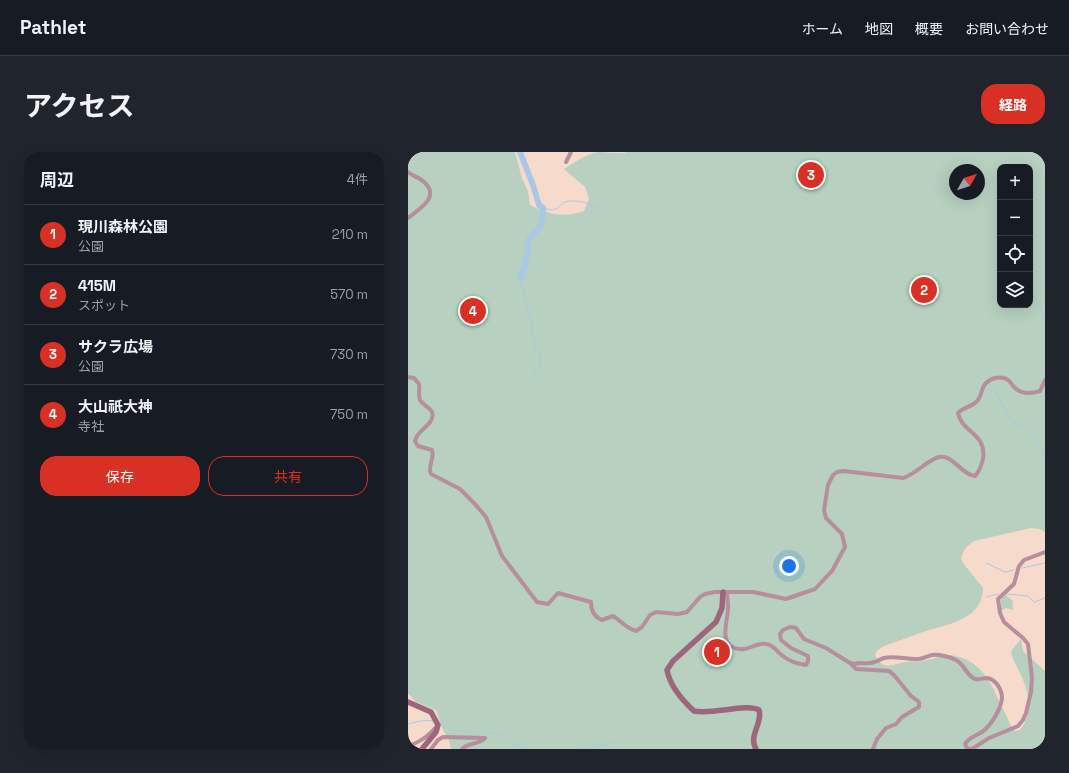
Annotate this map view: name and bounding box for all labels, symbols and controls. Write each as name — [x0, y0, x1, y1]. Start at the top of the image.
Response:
text: Pathlet — [20, 15, 86, 40]
text: ホーム — [801, 20, 843, 38]
text: 地図 — [865, 20, 893, 38]
text: 概要 — [915, 20, 943, 38]
text: お問い合わせ — [965, 20, 1049, 38]
button: 経路 — [981, 84, 1045, 124]
text: アクセス — [24, 88, 135, 124]
pin: 3 — [798, 160, 824, 190]
north arrow — [949, 164, 985, 200]
map controls — [997, 164, 1033, 308]
button: + — [997, 164, 1033, 200]
text: 周辺 — [40, 169, 74, 191]
text: 4件 — [347, 171, 368, 188]
button: − — [997, 200, 1033, 236]
text: 現川森林公園 — [78, 217, 168, 236]
text: 1 — [50, 226, 56, 243]
text: 210 m — [332, 226, 368, 243]
button: locate — [997, 236, 1033, 272]
text: 公園 — [78, 238, 104, 255]
button: layers — [997, 272, 1033, 308]
pin: 2 — [911, 275, 937, 305]
text: 415M — [78, 276, 116, 295]
text: 2 — [49, 286, 57, 303]
text: 570 m — [330, 286, 368, 303]
pin: 4 — [460, 296, 486, 326]
text: スポット — [78, 297, 130, 314]
text: サクラ広場 — [78, 337, 153, 356]
text: 3 — [49, 346, 57, 363]
text: 730 m — [330, 346, 368, 363]
text: 公園 — [78, 358, 104, 375]
text: 大山祇大神 — [78, 397, 153, 416]
text: 4 — [49, 406, 57, 423]
text: 750 m — [330, 406, 368, 423]
text: 寺社 — [78, 418, 104, 435]
button: 保存 — [40, 456, 200, 496]
button: 共有 — [208, 456, 368, 496]
your location — [779, 556, 799, 576]
pin: 1 — [704, 637, 730, 667]

